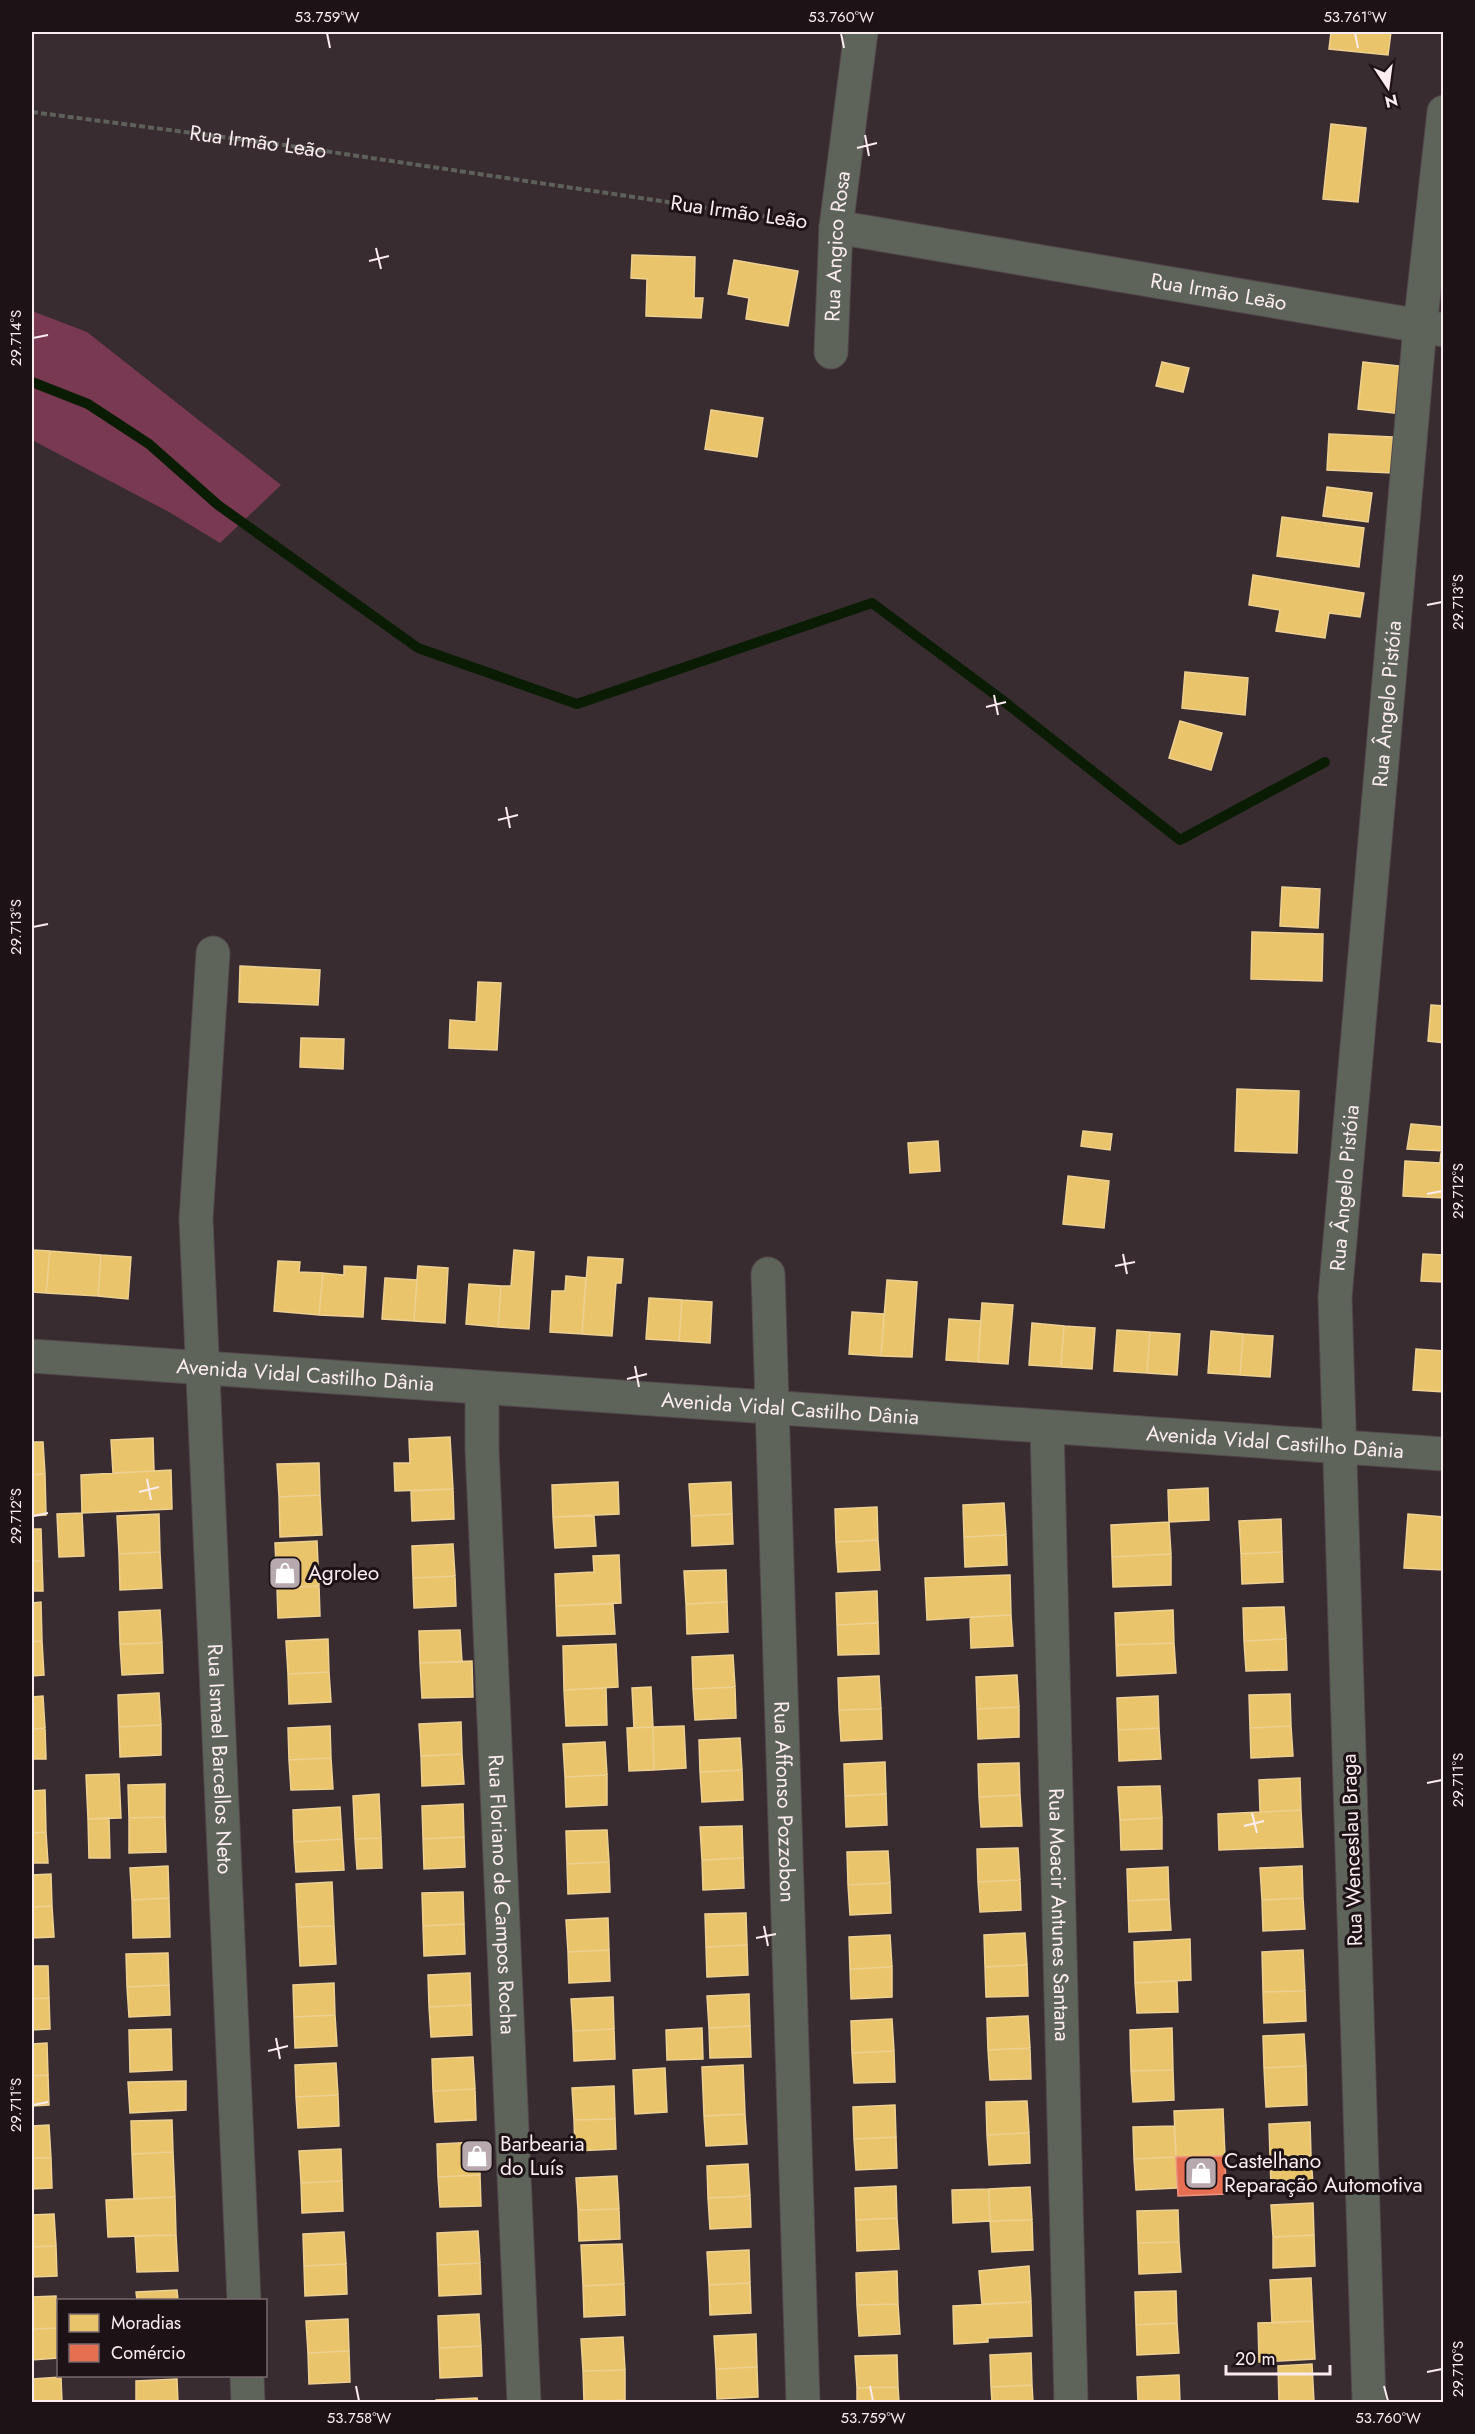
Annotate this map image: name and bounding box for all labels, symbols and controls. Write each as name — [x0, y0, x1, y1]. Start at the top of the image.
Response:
text: 53.759°W — [295, 6, 360, 28]
text: 53.760°W — [808, 6, 874, 28]
text: 53.761°W — [1323, 6, 1387, 28]
north arrow — [1358, 57, 1418, 117]
text: N — [1382, 88, 1400, 114]
street label: Rua Irmão Leão — [188, 118, 329, 166]
street label: Rua Angico Rosa — [817, 169, 858, 322]
street label: Rua Irmão Leão — [669, 188, 809, 236]
street label: Rua Irmão Leão — [1148, 266, 1289, 318]
text: 29.714°S — [5, 310, 27, 366]
text: 29.713°S — [1447, 574, 1469, 630]
street label: Rua Ângelo Pistóia — [1365, 619, 1409, 788]
text: 29.713°S — [5, 899, 27, 955]
street label: Rua Ângelo Pistóia — [1322, 1103, 1367, 1272]
text: 29.712°S — [1447, 1163, 1469, 1219]
street label: Avenida Vidal Castilho Dânia — [175, 1351, 435, 1399]
street label: Avenida Vidal Castilho Dânia — [660, 1385, 920, 1433]
street label: Avenida Vidal Castilho Dânia — [1145, 1418, 1405, 1466]
text: 29.712°S — [5, 1488, 27, 1544]
shop icon: Agroleo — [267, 1555, 303, 1591]
place label: Agroleo — [308, 1558, 379, 1588]
street label: Rua Ismael Barcellos Neto — [200, 1643, 240, 1875]
street label: Rua Affonso Pozzobon — [766, 1701, 802, 1903]
street label: Rua Wenceslau Braga — [1334, 1753, 1370, 1947]
text: 29.711°S — [1447, 1753, 1469, 1807]
street label: Rua Floriano de Campos Rocha — [480, 1754, 523, 2035]
street label: Rua Moacir Antunes Santana — [1041, 1788, 1077, 2042]
text: 29.711°S — [5, 2078, 27, 2132]
place label: Barbearia do Luís — [500, 2129, 585, 2183]
shop icon: Barbearia do Luís — [459, 2138, 495, 2174]
place label: Castelhano Reparação Automotiva — [1224, 2146, 1423, 2200]
shop icon: Castelhano Reparação Automotiva — [1183, 2155, 1219, 2191]
legend — [57, 2299, 267, 2377]
text: Moradias — [111, 2310, 181, 2336]
scale bar — [1226, 2338, 1330, 2376]
text: Comércio — [111, 2340, 186, 2366]
text: 29.710°S — [1447, 2341, 1469, 2397]
text: 20 m — [1235, 2346, 1275, 2372]
text: 53.758°W — [327, 2407, 391, 2429]
text: 53.759°W — [841, 2407, 906, 2429]
text: 53.760°W — [1355, 2407, 1421, 2429]

